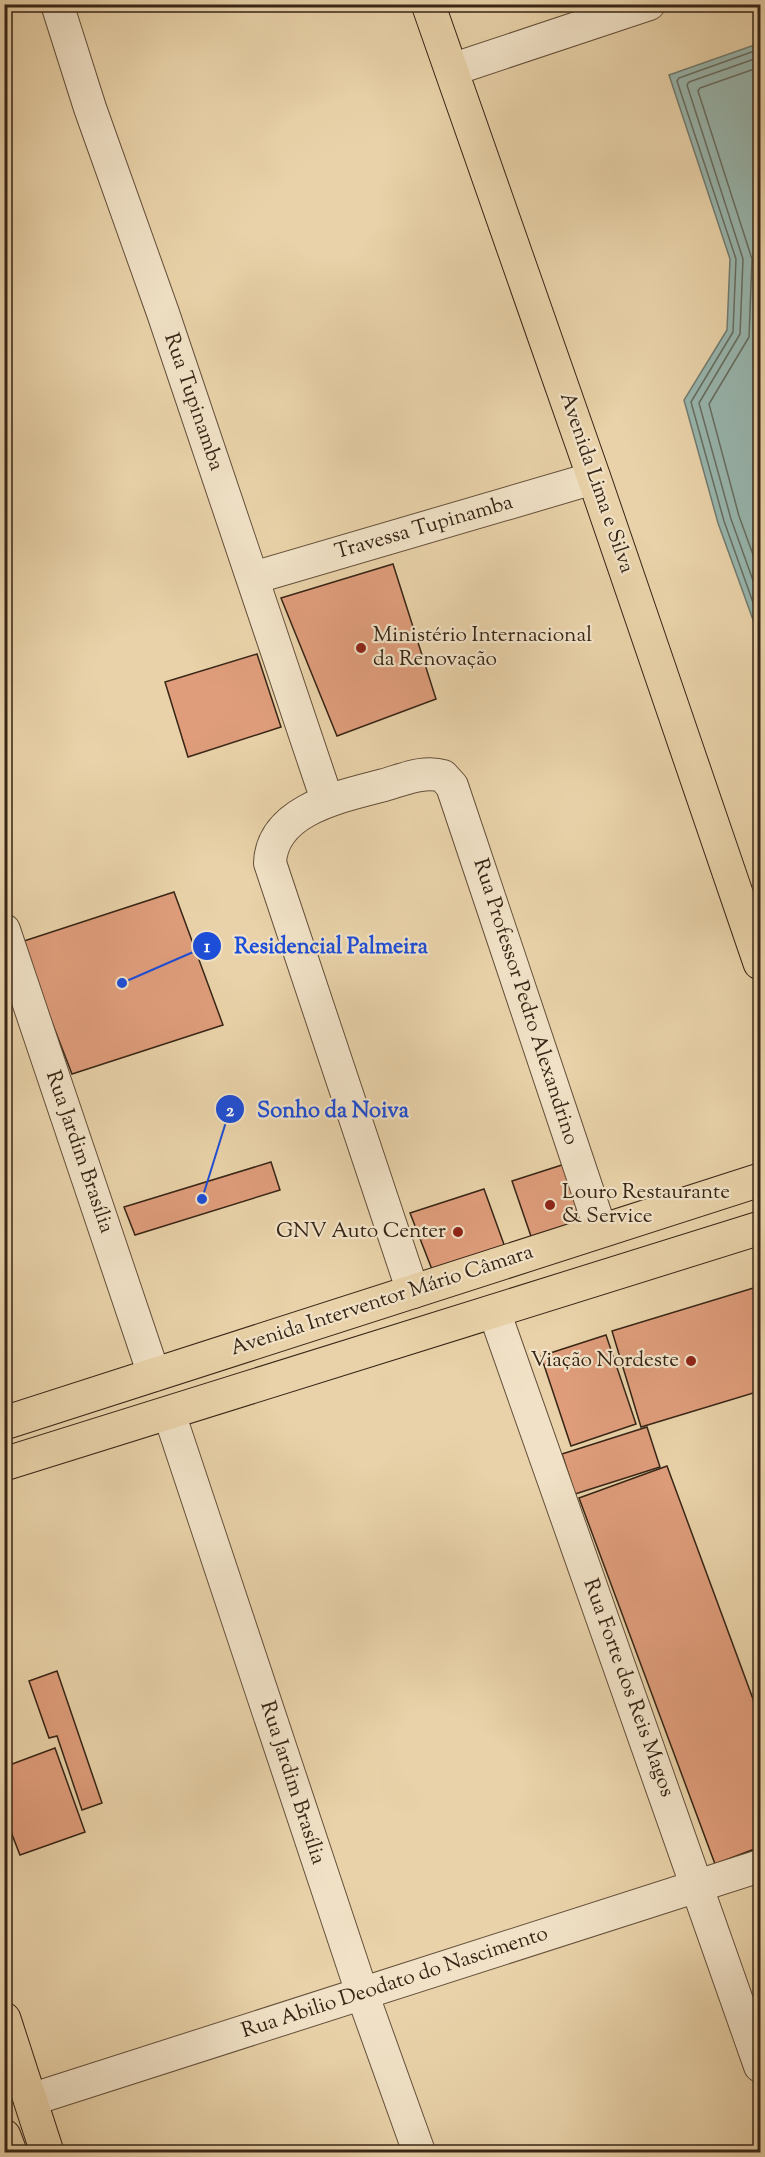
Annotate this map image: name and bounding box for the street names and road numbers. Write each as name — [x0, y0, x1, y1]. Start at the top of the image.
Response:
street label: Rua Tupinamba — [155, 329, 231, 475]
street label: Avenida Lima e Silva — [551, 388, 641, 578]
street label: Travessa Tupinamba — [331, 488, 517, 568]
street label: Rua Professor Pedro Alexandrino — [464, 855, 586, 1149]
street label: Rua Jardim Brasília — [37, 1067, 121, 1238]
street label: Avenida Interventor Mário Câmara — [227, 1238, 538, 1364]
street label: Rua Forte dos Reis Magos — [575, 1575, 681, 1801]
street label: Rua Jardim Brasília — [251, 1697, 333, 1869]
street label: Rua Abilio Deodato do Nascimento — [238, 1919, 552, 2047]

